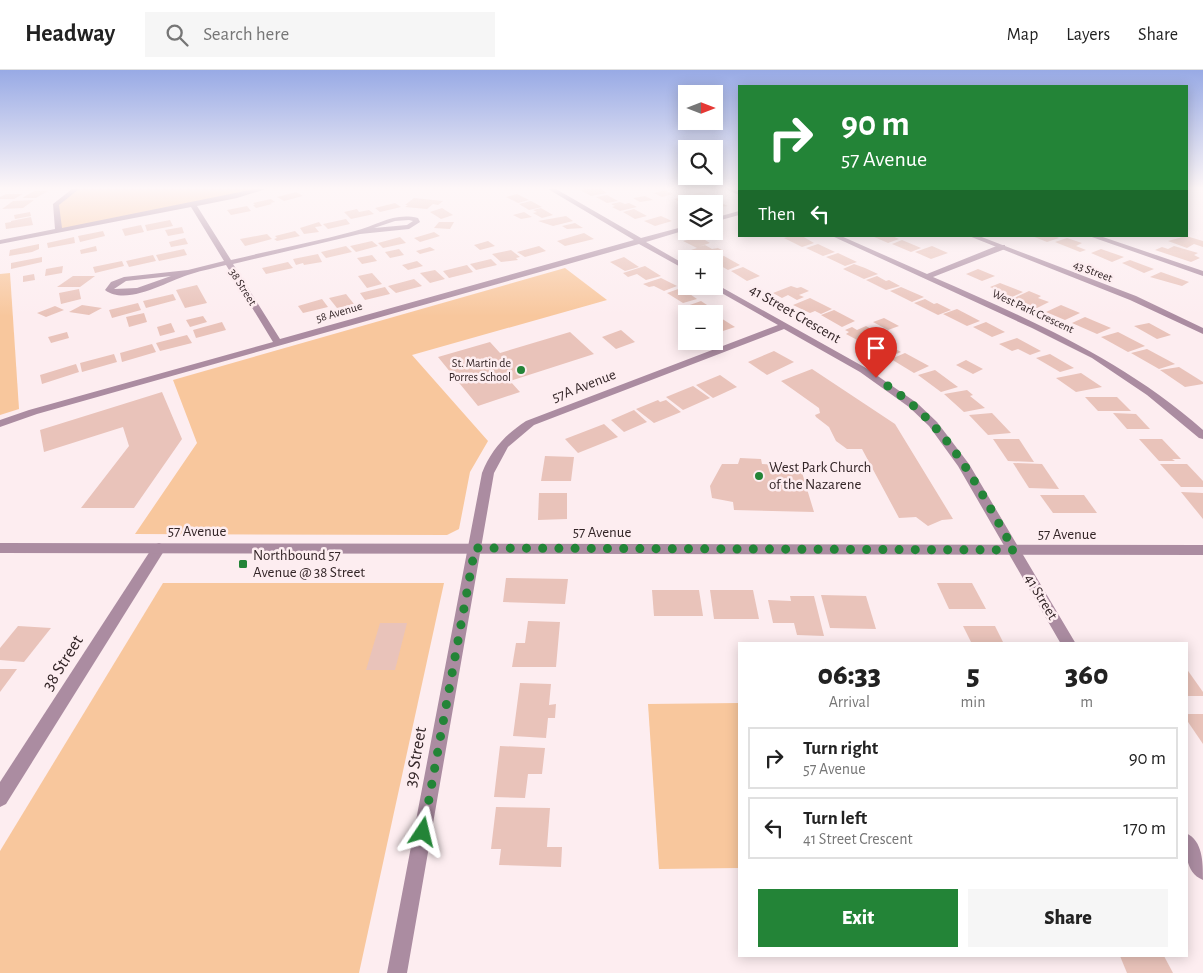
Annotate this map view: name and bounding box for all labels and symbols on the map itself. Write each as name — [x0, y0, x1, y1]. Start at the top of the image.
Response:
north arrow — [678, 85, 722, 130]
street label: 43 Street — [1072, 258, 1114, 284]
street label: 38 Street — [227, 266, 259, 308]
street label: 41 Street Crescent — [747, 282, 843, 346]
street label: West Park Crescent — [990, 287, 1076, 335]
street label: 58 Avenue — [314, 300, 364, 324]
pin — [855, 327, 897, 378]
place label: St. Martin de Porres School — [449, 357, 511, 383]
marker: St. Martin de Porres School — [515, 364, 527, 376]
street label: 57A Avenue — [550, 367, 618, 405]
place label: West Park Church of the Nazarene — [769, 460, 871, 492]
marker: West Park Church of the Nazarene — [753, 470, 765, 482]
street label: 57 Avenue — [168, 524, 226, 539]
street label: 57 Avenue — [573, 525, 631, 540]
street label: 57 Avenue — [1038, 527, 1096, 542]
place label: Northbound 57 Avenue @ 38 Street — [253, 548, 365, 580]
marker: Northbound 57 Avenue @ 38 Street — [237, 558, 249, 570]
street label: 41 Street — [1022, 572, 1060, 623]
street label: 38 Street — [39, 632, 87, 694]
street label: 39 Street — [402, 725, 430, 789]
position arrow — [396, 805, 448, 857]

